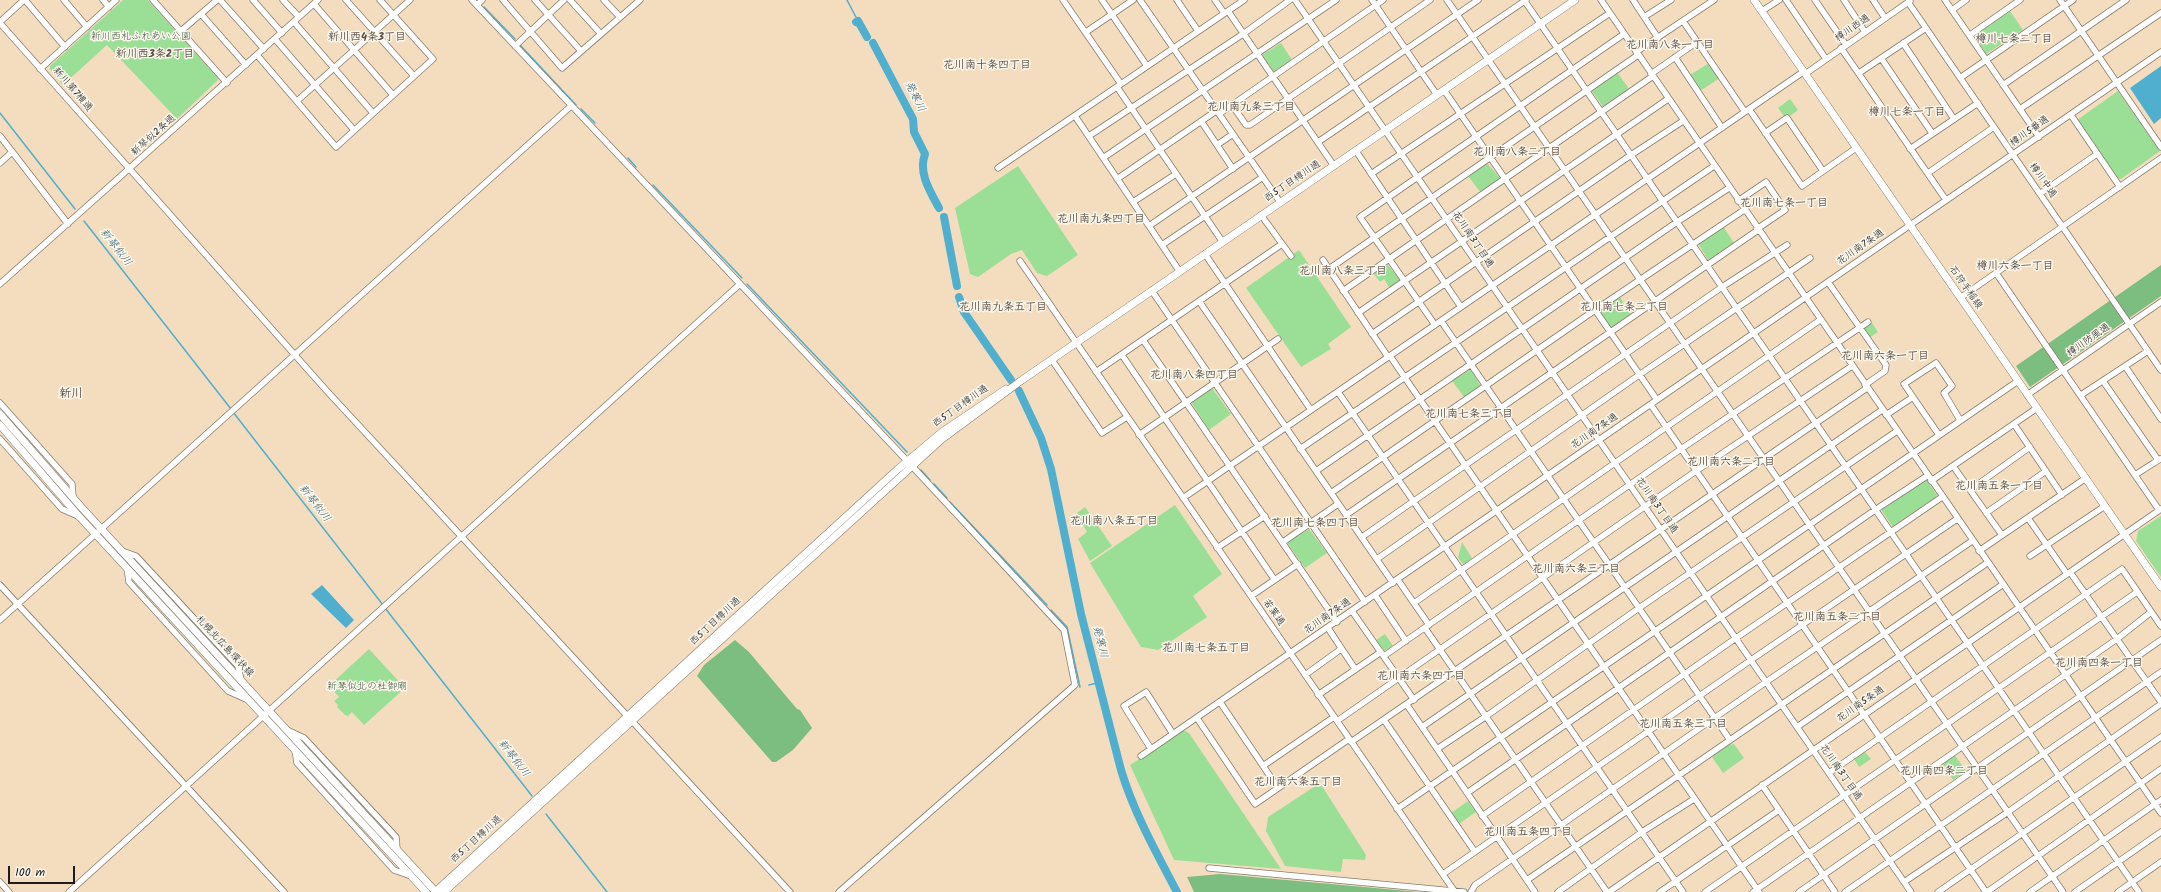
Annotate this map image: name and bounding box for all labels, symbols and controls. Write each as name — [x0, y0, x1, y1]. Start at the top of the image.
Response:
street label: 樽川西通 — [1833, 13, 1873, 45]
park label: 新川西札ふれあい公園 — [91, 31, 191, 43]
district label: 新川西4条3丁目 — [328, 31, 406, 45]
district label: 樽川七条二丁目 — [1976, 33, 2052, 47]
district label: 花川南八条一丁目 — [1626, 39, 1714, 53]
district label: 新川西3条2丁目 — [116, 48, 194, 62]
district label: 花川南十条四丁目 — [943, 59, 1031, 73]
street label: 新川第7横通 — [50, 65, 94, 115]
water label: 発寒川 — [901, 79, 927, 115]
district label: 花川南九条三丁目 — [1207, 101, 1295, 115]
district label: 樽川七条一丁目 — [1869, 106, 1945, 120]
street label: 新琴似2条通 — [129, 113, 179, 159]
street label: 樽川5番通 — [2008, 114, 2052, 150]
district label: 花川南八条二丁目 — [1473, 146, 1561, 160]
street label: 西5丁目樽川通 — [1263, 159, 1323, 205]
street label: 樽川中通 — [2026, 161, 2058, 201]
district label: 花川南七条一丁目 — [1740, 197, 1828, 211]
street label: 花川南3丁目通 — [1449, 209, 1495, 271]
district label: 花川南九条四丁目 — [1057, 213, 1145, 227]
water label: 新琴似川 — [96, 227, 134, 269]
street label: 花川南7条通 — [1835, 227, 1887, 269]
district label: 樽川六条一丁目 — [1977, 260, 2053, 274]
street label: 石狩手稲線 — [1946, 264, 1984, 312]
district label: 花川南八条三丁目 — [1299, 265, 1387, 279]
district label: 花川南九条五丁目 — [959, 301, 1047, 315]
district label: 花川南七条二丁目 — [1580, 301, 1668, 315]
street label: 樽川防風通 — [2065, 322, 2113, 360]
district label: 花川南六条一丁目 — [1841, 350, 1929, 364]
district label: 花川南八条四丁目 — [1150, 369, 1238, 383]
street label: 西5丁目樽川通 — [931, 383, 991, 431]
district label: 新川 — [59, 388, 83, 402]
district label: 花川南七条三丁目 — [1425, 408, 1513, 422]
street label: 花川南7条通 — [1569, 411, 1621, 453]
district label: 花川南六条二丁目 — [1687, 456, 1775, 470]
street label: 花川南3丁目通 — [1632, 476, 1680, 536]
district label: 花川南五条一丁目 — [1955, 480, 2043, 494]
water label: 新琴似川 — [295, 483, 333, 525]
district label: 花川南八条五丁目 — [1070, 515, 1158, 529]
district label: 花川南七条四丁目 — [1271, 517, 1359, 531]
district label: 花川南六条三丁目 — [1532, 563, 1620, 577]
street label: 西5丁目樽川通 — [688, 595, 744, 649]
street label: 花川南7条通 — [1302, 596, 1354, 638]
street label: 若葉通 — [1259, 597, 1287, 629]
district label: 花川南五条二丁目 — [1793, 611, 1881, 625]
street label: 札幌北広島環状線 — [192, 614, 256, 680]
water label: 発寒川 — [1089, 624, 1109, 660]
district label: 花川南七条五丁目 — [1162, 642, 1250, 656]
district label: 花川南四条一丁目 — [2055, 657, 2143, 671]
district label: 花川南六条四丁目 — [1377, 670, 1465, 684]
park label: 新琴似北の杜御廟 — [327, 681, 407, 693]
street label: 花川南5条通 — [1835, 684, 1887, 726]
district label: 花川南五条三丁目 — [1639, 718, 1727, 732]
water label: 新琴似川 — [494, 738, 532, 780]
street label: 花川南3丁目通 — [1816, 743, 1864, 803]
district label: 花川南四条二丁目 — [1900, 765, 1988, 779]
district label: 花川南六条五丁目 — [1254, 776, 1342, 790]
street label: 西5丁目樽川通 — [449, 814, 505, 866]
district label: 花川南五条四丁目 — [1484, 826, 1572, 840]
scale bar — [10, 858, 77, 884]
text: 100 m — [15, 863, 45, 882]

